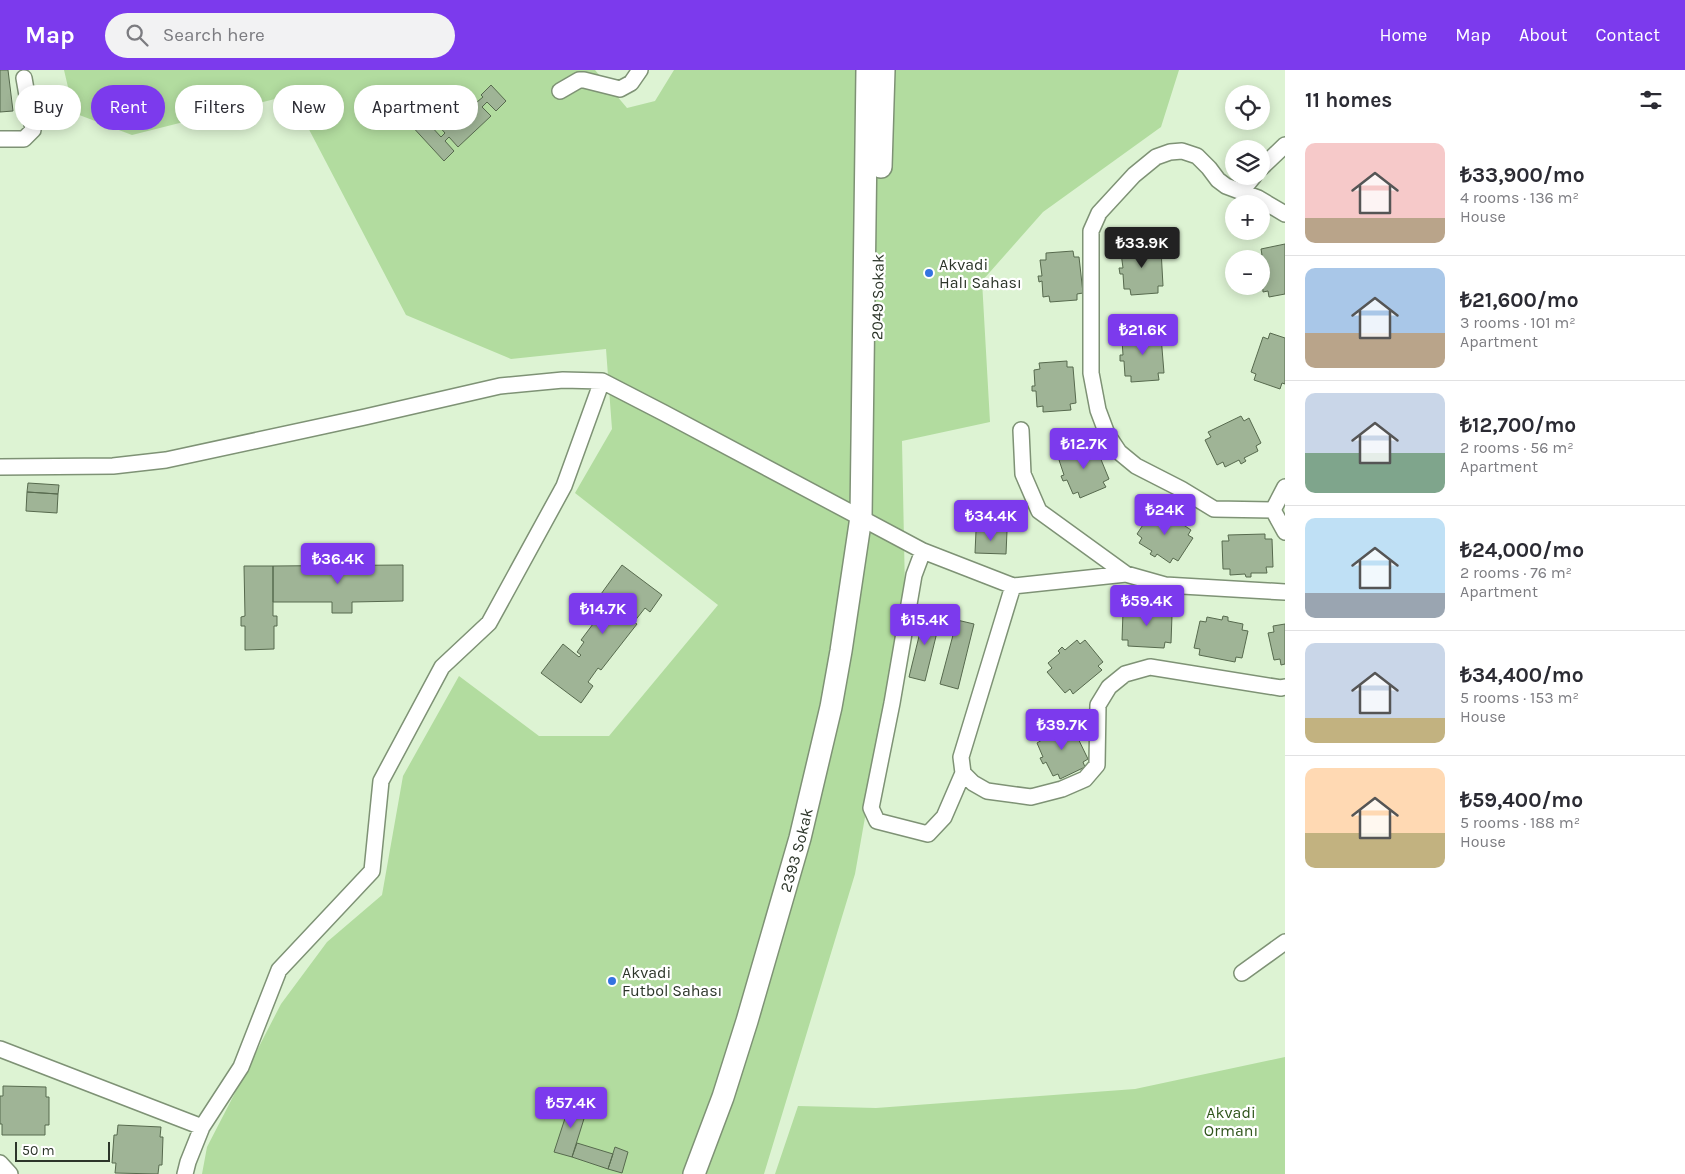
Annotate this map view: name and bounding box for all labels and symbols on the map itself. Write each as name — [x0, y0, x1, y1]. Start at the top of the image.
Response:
pin: ₺33.9K — [1101, 226, 1183, 269]
street label: 2049 Sokak — [867, 254, 888, 340]
place label: Akvadi Halı Sahası — [939, 255, 1022, 292]
marker: Akvadi Halı Sahası — [923, 267, 935, 279]
pin: ₺21.6K — [1102, 314, 1184, 356]
pin: ₺12.7K — [1043, 428, 1125, 470]
pin: ₺24K — [1135, 494, 1195, 536]
pin: ₺34.4K — [950, 500, 1032, 542]
pin: ₺36.4K — [297, 542, 379, 585]
pin: ₺59.4K — [1106, 584, 1188, 627]
pin: ₺14.7K — [562, 592, 644, 635]
pin: ₺15.4K — [884, 604, 966, 646]
pin: ₺39.7K — [1021, 708, 1103, 751]
street label: 2393 Sokak — [776, 806, 817, 894]
place label: Akvadi Futbol Sahası — [622, 963, 722, 1000]
marker: Akvadi Futbol Sahası — [606, 975, 618, 987]
pin: ₺57.4K — [530, 1086, 612, 1129]
park label: Akvadi Ormanı — [1204, 1103, 1258, 1140]
scale bar — [15, 1139, 110, 1162]

